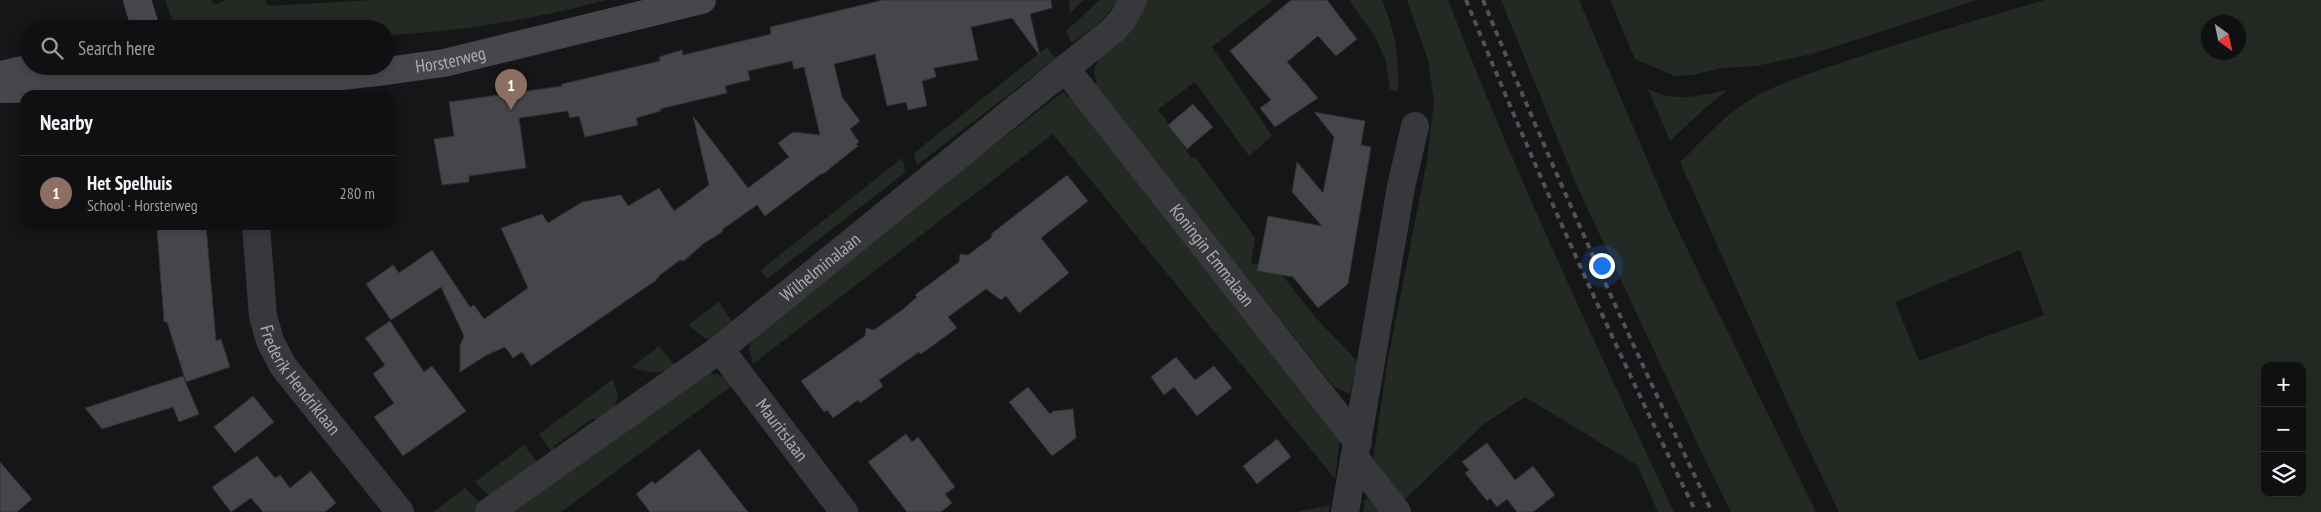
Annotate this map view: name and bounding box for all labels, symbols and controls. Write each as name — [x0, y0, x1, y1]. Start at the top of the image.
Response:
north arrow — [2201, 15, 2246, 60]
search box — [20, 20, 395, 75]
icon: search — [38, 34, 66, 62]
text: Search here — [78, 36, 155, 60]
street label: Horsterweg — [414, 41, 488, 78]
pin: 1 — [495, 69, 527, 110]
text: Nearby — [40, 109, 93, 136]
text: Het Spelhuis — [87, 171, 172, 195]
text: 1 — [52, 183, 60, 203]
text: 280 m — [340, 183, 375, 203]
text: School · Horsterweg — [87, 195, 198, 215]
street label: Koningin Emmalaan — [1165, 199, 1259, 311]
street label: Wilhelminalaan — [775, 228, 865, 307]
your location — [1589, 253, 1615, 279]
street label: Frederik Hendriklaan — [255, 322, 346, 439]
map controls — [2261, 362, 2306, 497]
button: + — [2261, 362, 2306, 407]
street label: Mauritslaan — [751, 394, 813, 466]
button: − — [2261, 407, 2306, 452]
button: layers — [2261, 452, 2306, 497]

